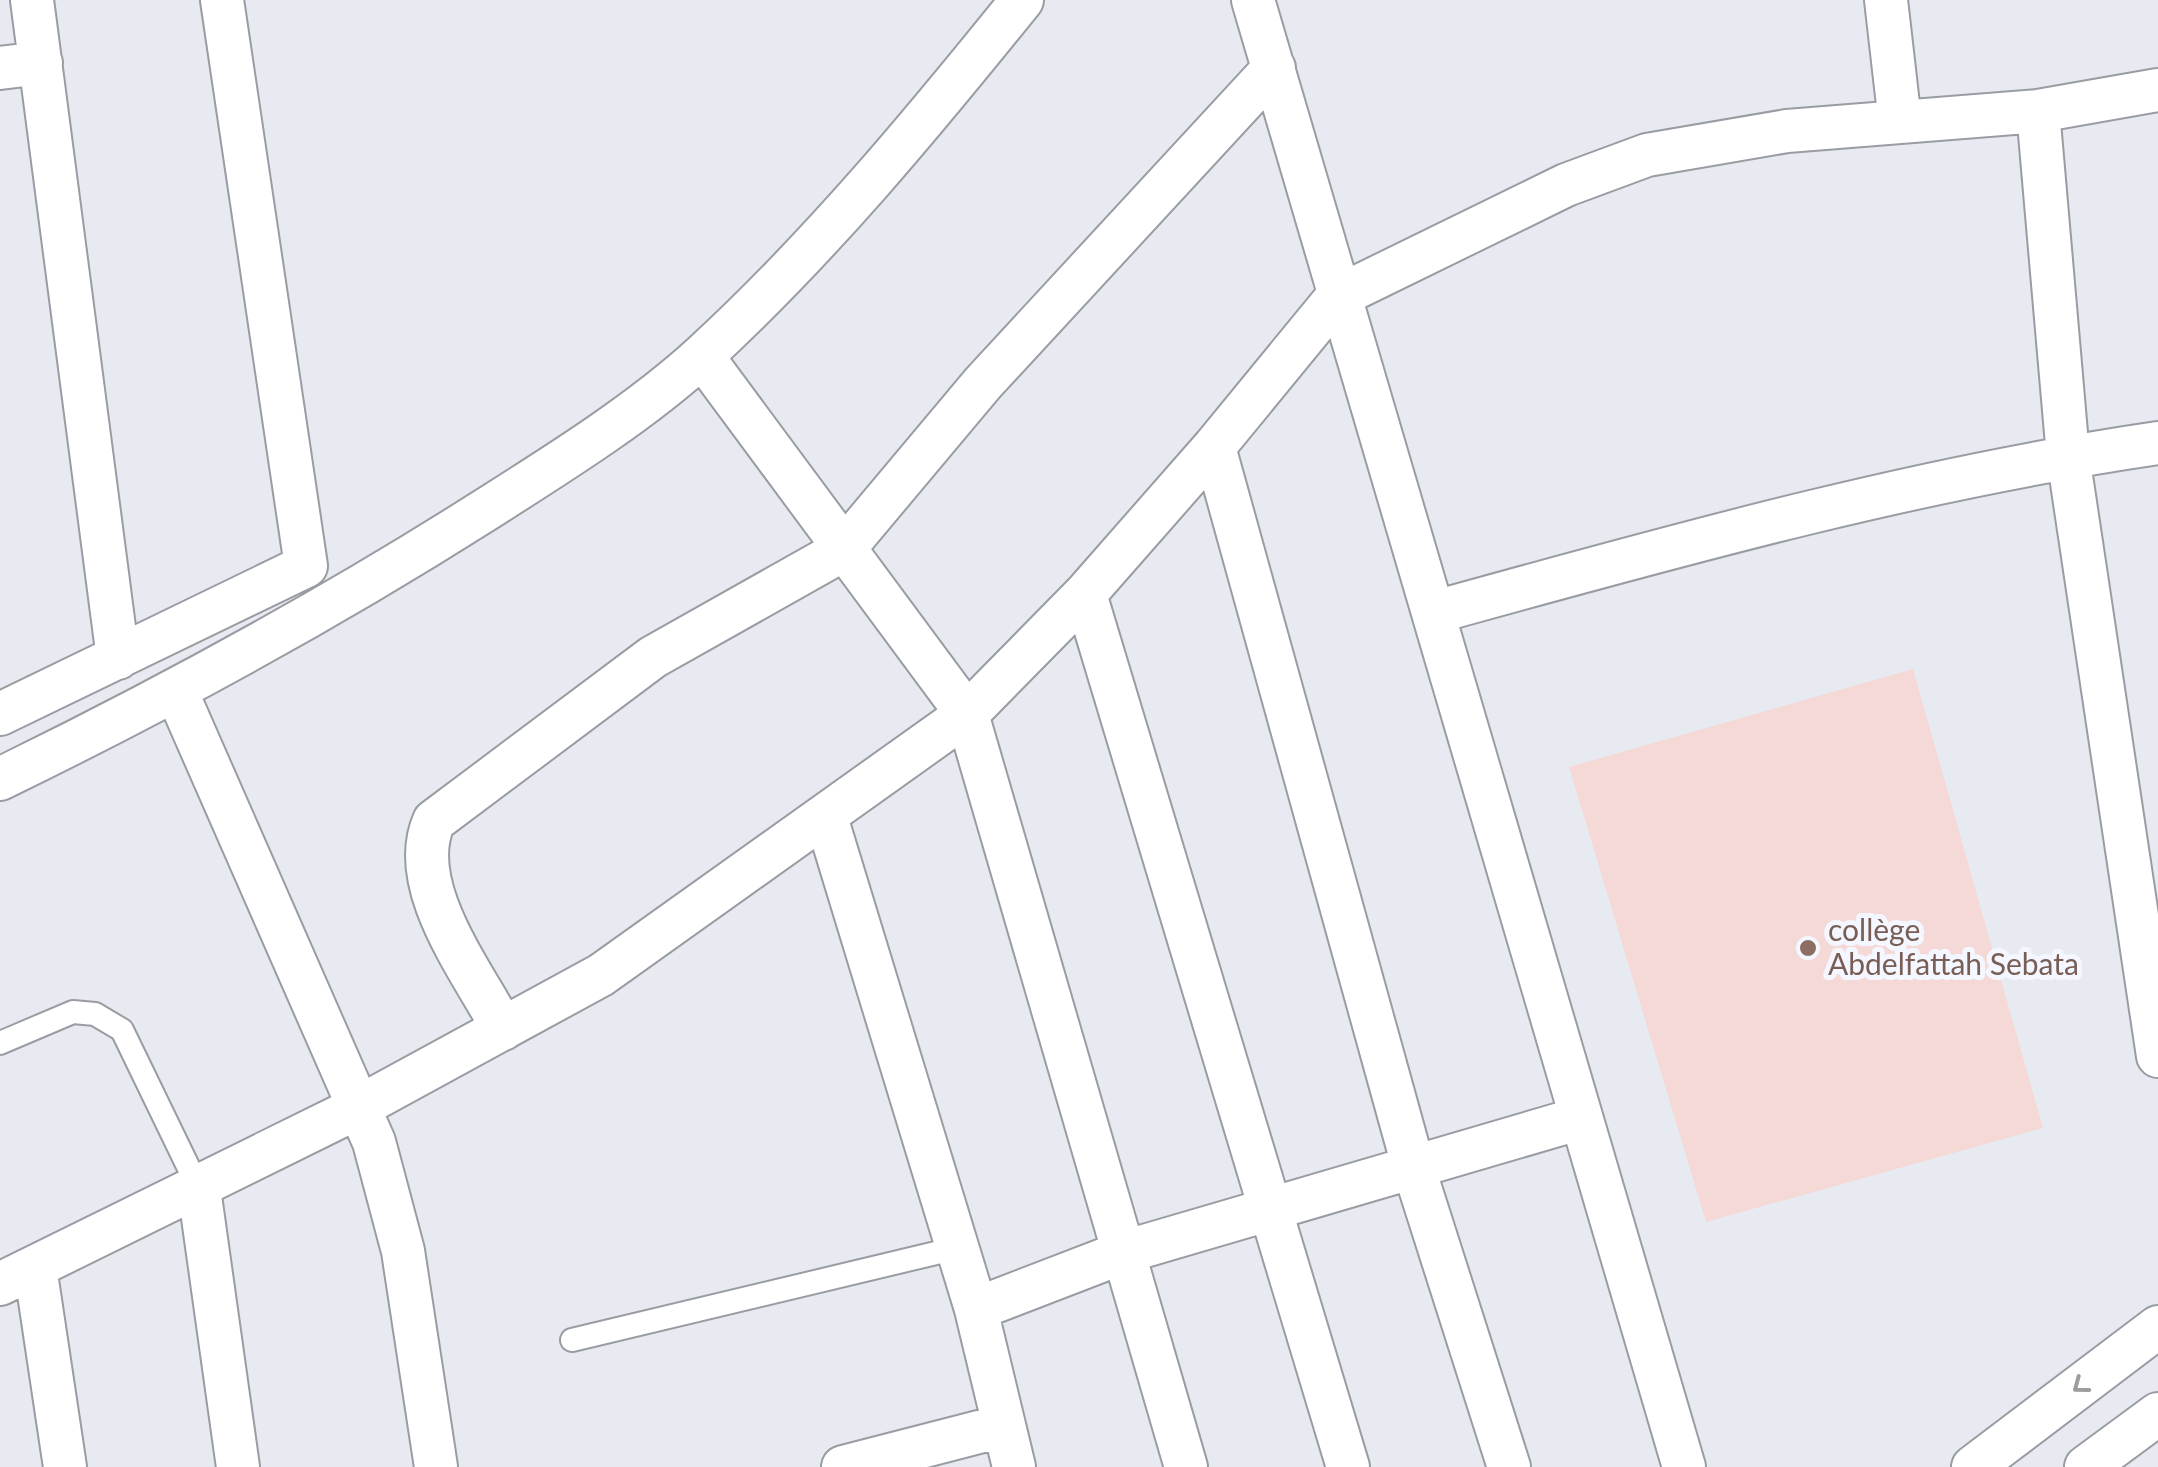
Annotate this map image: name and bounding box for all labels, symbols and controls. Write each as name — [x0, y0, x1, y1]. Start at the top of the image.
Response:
place label: collège Abdelfattah Sebata — [1828, 911, 2079, 981]
marker: collège Abdelfattah Sebata — [1797, 937, 1819, 959]
one-way arrow — [2073, 1375, 2091, 1392]

